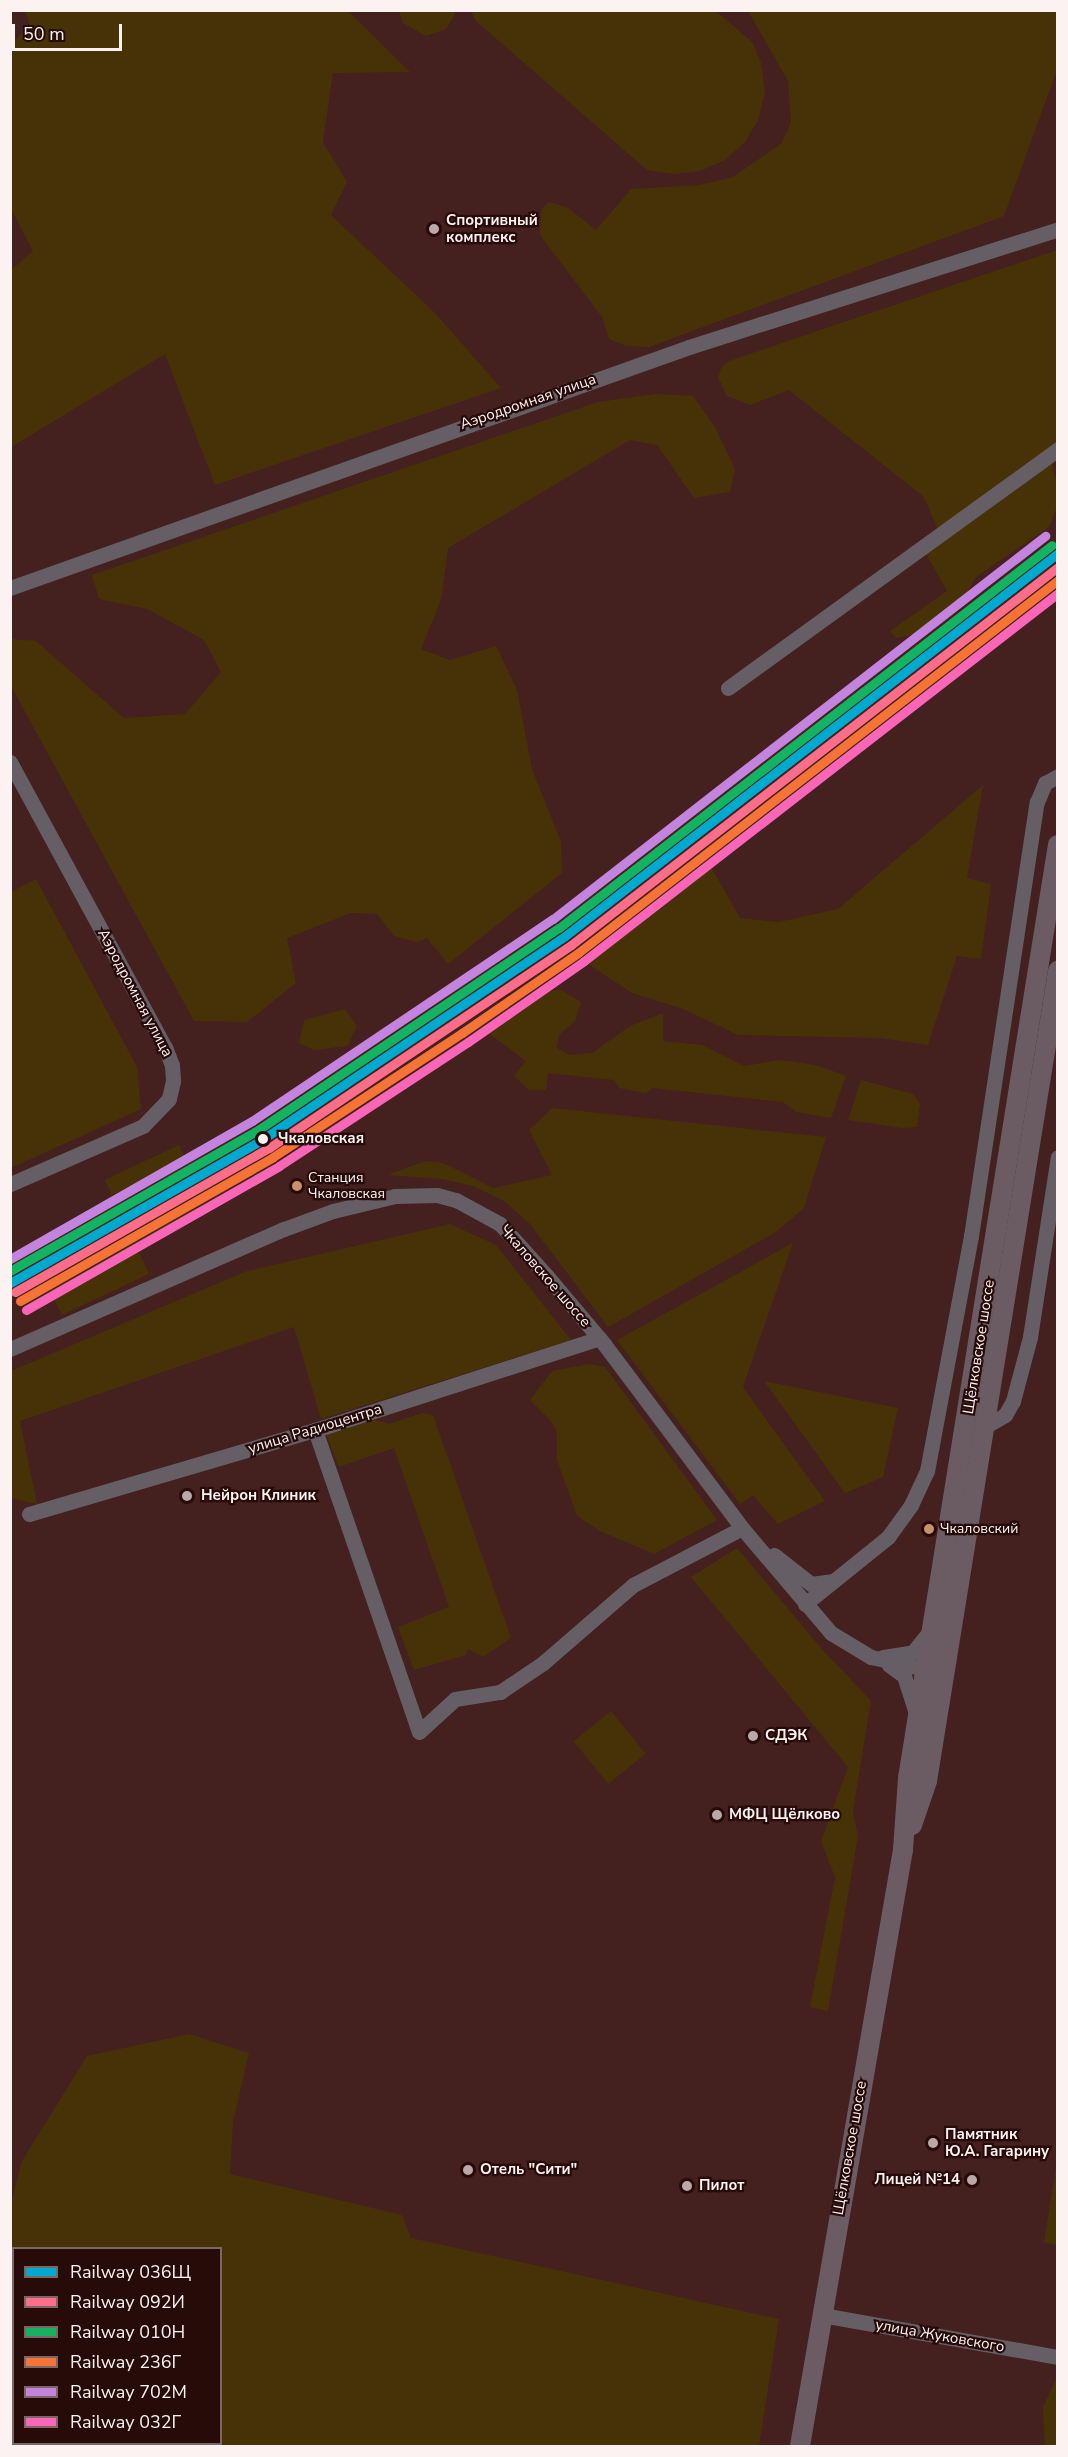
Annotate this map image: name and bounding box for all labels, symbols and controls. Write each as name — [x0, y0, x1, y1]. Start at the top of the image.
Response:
scale bar — [15, 12, 124, 50]
text: 50 m — [23, 22, 65, 46]
place label: Спортивный комплекс — [446, 211, 538, 246]
marker: Спортивный комплекс — [427, 222, 441, 236]
street label: Аэродромная улица — [458, 370, 598, 434]
street label: Аэродромная улица — [94, 926, 176, 1060]
marker: Чкаловская — [253, 1129, 273, 1149]
place label: Чкаловская — [278, 1130, 364, 1148]
place label: Станция Чкаловская — [308, 1170, 385, 1202]
marker: Станция Чкаловская — [291, 1180, 303, 1192]
street label: Чкаловское шоссе — [496, 1221, 594, 1331]
street label: Щёлковское шоссе — [959, 1278, 999, 1416]
street label: улица Радиоцентра — [246, 1400, 384, 1458]
marker: Нейрон Клиник — [178, 1487, 196, 1505]
place label: Нейрон Клиник — [201, 1487, 316, 1505]
place label: Чкаловский — [940, 1521, 1018, 1537]
marker: Чкаловский — [923, 1523, 935, 1535]
place label: СДЭК — [765, 1727, 807, 1745]
marker: СДЭК — [746, 1729, 760, 1743]
place label: МФЦ Щёлково — [729, 1806, 840, 1824]
marker: МФЦ Щёлково — [710, 1808, 724, 1822]
street label: Щёлковское шоссе — [829, 2080, 871, 2216]
place label: Памятник Ю.А. Гагарину — [945, 2125, 1049, 2160]
marker: Памятник Ю.А. Гагарину — [926, 2136, 940, 2150]
place label: Отель "Сити" — [480, 2161, 577, 2179]
marker: Отель "Сити" — [461, 2163, 475, 2177]
place label: Лицей №14 — [874, 2171, 960, 2189]
marker: Лицей №14 — [965, 2173, 979, 2187]
place label: Пилот — [699, 2177, 744, 2195]
marker: Пилот — [680, 2179, 694, 2193]
legend — [12, 2247, 222, 2445]
text: Railway 036Щ — [70, 2260, 191, 2284]
text: Railway 092И — [70, 2290, 185, 2314]
street label: улица Жуковского — [874, 2316, 1006, 2356]
text: Railway 010Н — [70, 2320, 185, 2344]
text: Railway 236Г — [70, 2350, 181, 2374]
text: Railway 702М — [70, 2380, 187, 2404]
text: Railway 032Г — [70, 2410, 181, 2434]

